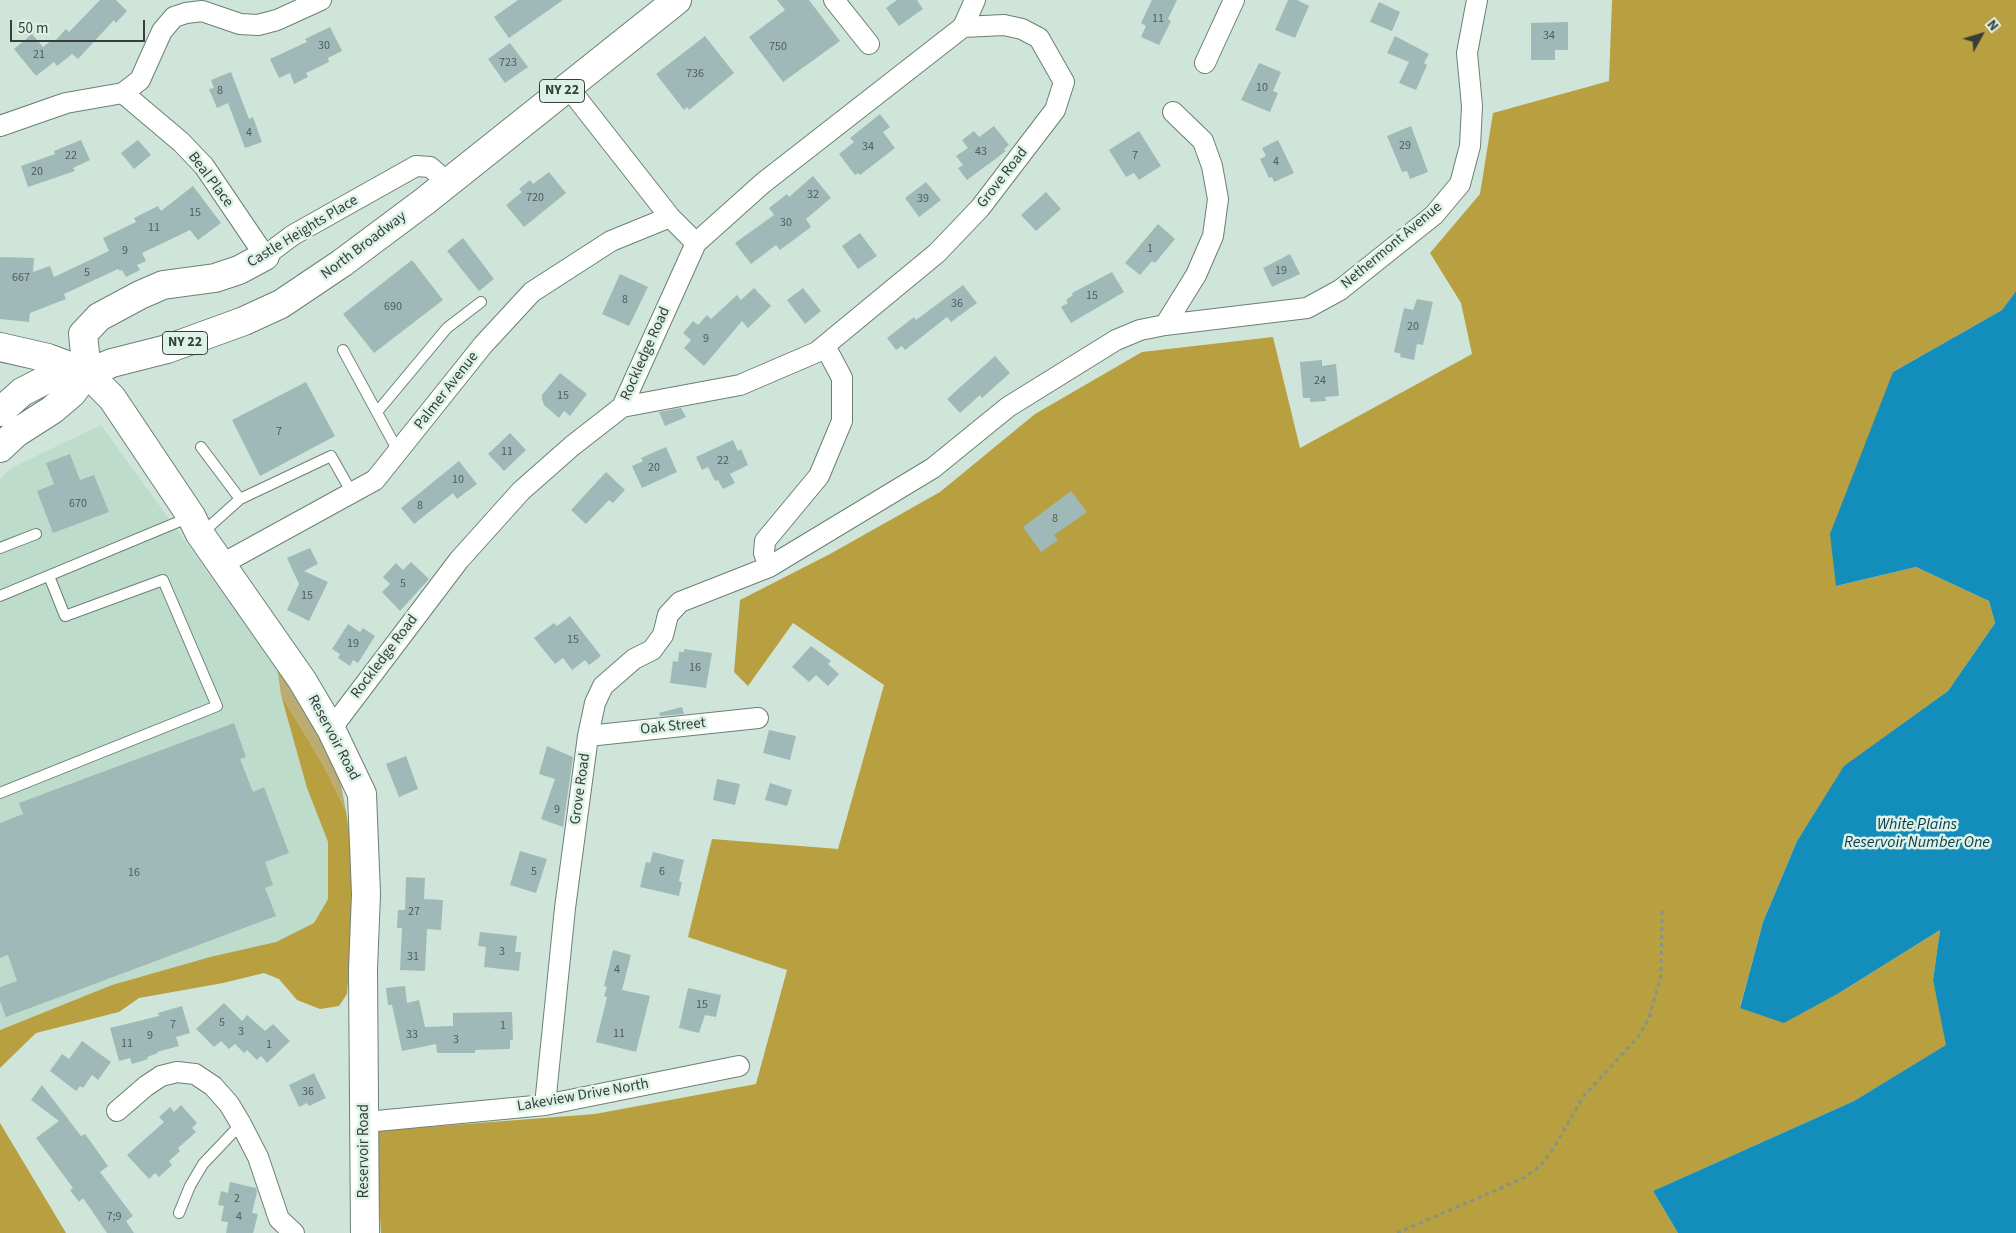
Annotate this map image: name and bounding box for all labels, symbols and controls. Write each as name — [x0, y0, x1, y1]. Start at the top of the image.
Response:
scale bar — [12, 10, 148, 42]
north arrow — [1956, 10, 2006, 60]
house number: 11 — [1152, 12, 1164, 26]
text: N — [1982, 16, 2003, 35]
text: 50 m — [18, 18, 48, 39]
house number: 34 — [1543, 29, 1555, 43]
house number: 30 — [318, 39, 330, 53]
house number: 750 — [769, 40, 787, 54]
house number: 21 — [33, 48, 45, 62]
house number: 723 — [499, 56, 517, 70]
house number: 736 — [686, 67, 704, 81]
road number: NY 22 — [540, 80, 584, 102]
house number: 10 — [1256, 81, 1268, 95]
house number: 8 — [217, 84, 223, 98]
house number: 4 — [246, 126, 252, 140]
house number: 29 — [1399, 139, 1411, 153]
house number: 34 — [862, 140, 874, 154]
street label: Grove Road — [974, 144, 1032, 212]
house number: 43 — [975, 145, 987, 159]
house number: 22 — [65, 149, 77, 163]
street label: Beal Place — [183, 149, 237, 211]
house number: 7 — [1132, 149, 1138, 163]
house number: 4 — [1273, 155, 1279, 169]
house number: 20 — [31, 165, 43, 179]
house number: 32 — [807, 188, 819, 202]
house number: 720 — [526, 191, 544, 205]
street label: Castle Heights Place — [244, 192, 362, 272]
house number: 39 — [917, 192, 929, 206]
street label: Nethermont Avenue — [1338, 199, 1446, 293]
house number: 15 — [189, 206, 201, 220]
street label: North Broadway — [318, 208, 410, 284]
house number: 30 — [780, 216, 792, 230]
house number: 11 — [148, 221, 160, 235]
house number: 1 — [1147, 242, 1153, 256]
house number: 9 — [122, 244, 128, 258]
house number: 19 — [1275, 264, 1287, 278]
house number: 5 — [84, 266, 90, 280]
house number: 667 — [12, 271, 30, 285]
house number: 15 — [1086, 289, 1098, 303]
house number: 8 — [622, 293, 628, 307]
house number: 36 — [951, 297, 963, 311]
house number: 690 — [384, 300, 402, 314]
street label: Rockledge Road — [617, 304, 675, 404]
house number: 20 — [1407, 320, 1419, 334]
road number: NY 22 — [162, 332, 208, 354]
house number: 9 — [703, 332, 709, 346]
street label: Palmer Avenue — [411, 349, 483, 433]
house number: 24 — [1314, 374, 1326, 388]
house number: 15 — [557, 389, 569, 403]
house number: 7 — [276, 425, 282, 439]
house number: 11 — [501, 445, 513, 459]
house number: 22 — [717, 454, 729, 468]
house number: 20 — [648, 461, 660, 475]
house number: 10 — [452, 473, 464, 487]
house number: 670 — [69, 497, 87, 511]
house number: 8 — [417, 499, 423, 513]
house number: 8 — [1052, 512, 1058, 526]
house number: 5 — [400, 577, 406, 591]
house number: 15 — [301, 589, 313, 603]
street label: Rockledge Road — [348, 612, 422, 702]
house number: 15 — [567, 633, 579, 647]
house number: 19 — [347, 637, 359, 651]
house number: 16 — [689, 661, 701, 675]
street label: Reservoir Road — [303, 692, 363, 784]
street label: Oak Street — [639, 715, 707, 739]
street label: Grove Road — [567, 752, 595, 826]
house number: 9 — [554, 803, 560, 817]
water label: White Plains Reservoir Number One — [1844, 815, 1990, 853]
house number: 5 — [531, 865, 537, 879]
house number: 6 — [659, 865, 665, 879]
house number: 16 — [128, 866, 140, 880]
house number: 27 — [408, 905, 420, 919]
house number: 3 — [499, 945, 505, 959]
house number: 31 — [407, 950, 419, 964]
house number: 4 — [614, 963, 620, 977]
house number: 15 — [696, 998, 708, 1012]
house number: 5 — [219, 1016, 225, 1030]
house number: 7 — [170, 1018, 176, 1032]
house number: 1 — [500, 1019, 506, 1033]
house number: 3 — [238, 1025, 244, 1039]
house number: 11 — [613, 1027, 625, 1041]
house number: 33 — [406, 1028, 418, 1042]
house number: 9 — [147, 1029, 153, 1043]
house number: 3 — [453, 1033, 459, 1047]
house number: 11 — [121, 1037, 133, 1051]
house number: 1 — [266, 1038, 272, 1052]
street label: Lakeview Drive North — [516, 1076, 650, 1116]
house number: 36 — [302, 1085, 314, 1099]
street label: Reservoir Road — [356, 1104, 374, 1198]
house number: 2 — [234, 1192, 240, 1206]
house number: 7;9 — [107, 1210, 121, 1224]
house number: 4 — [236, 1210, 242, 1224]

